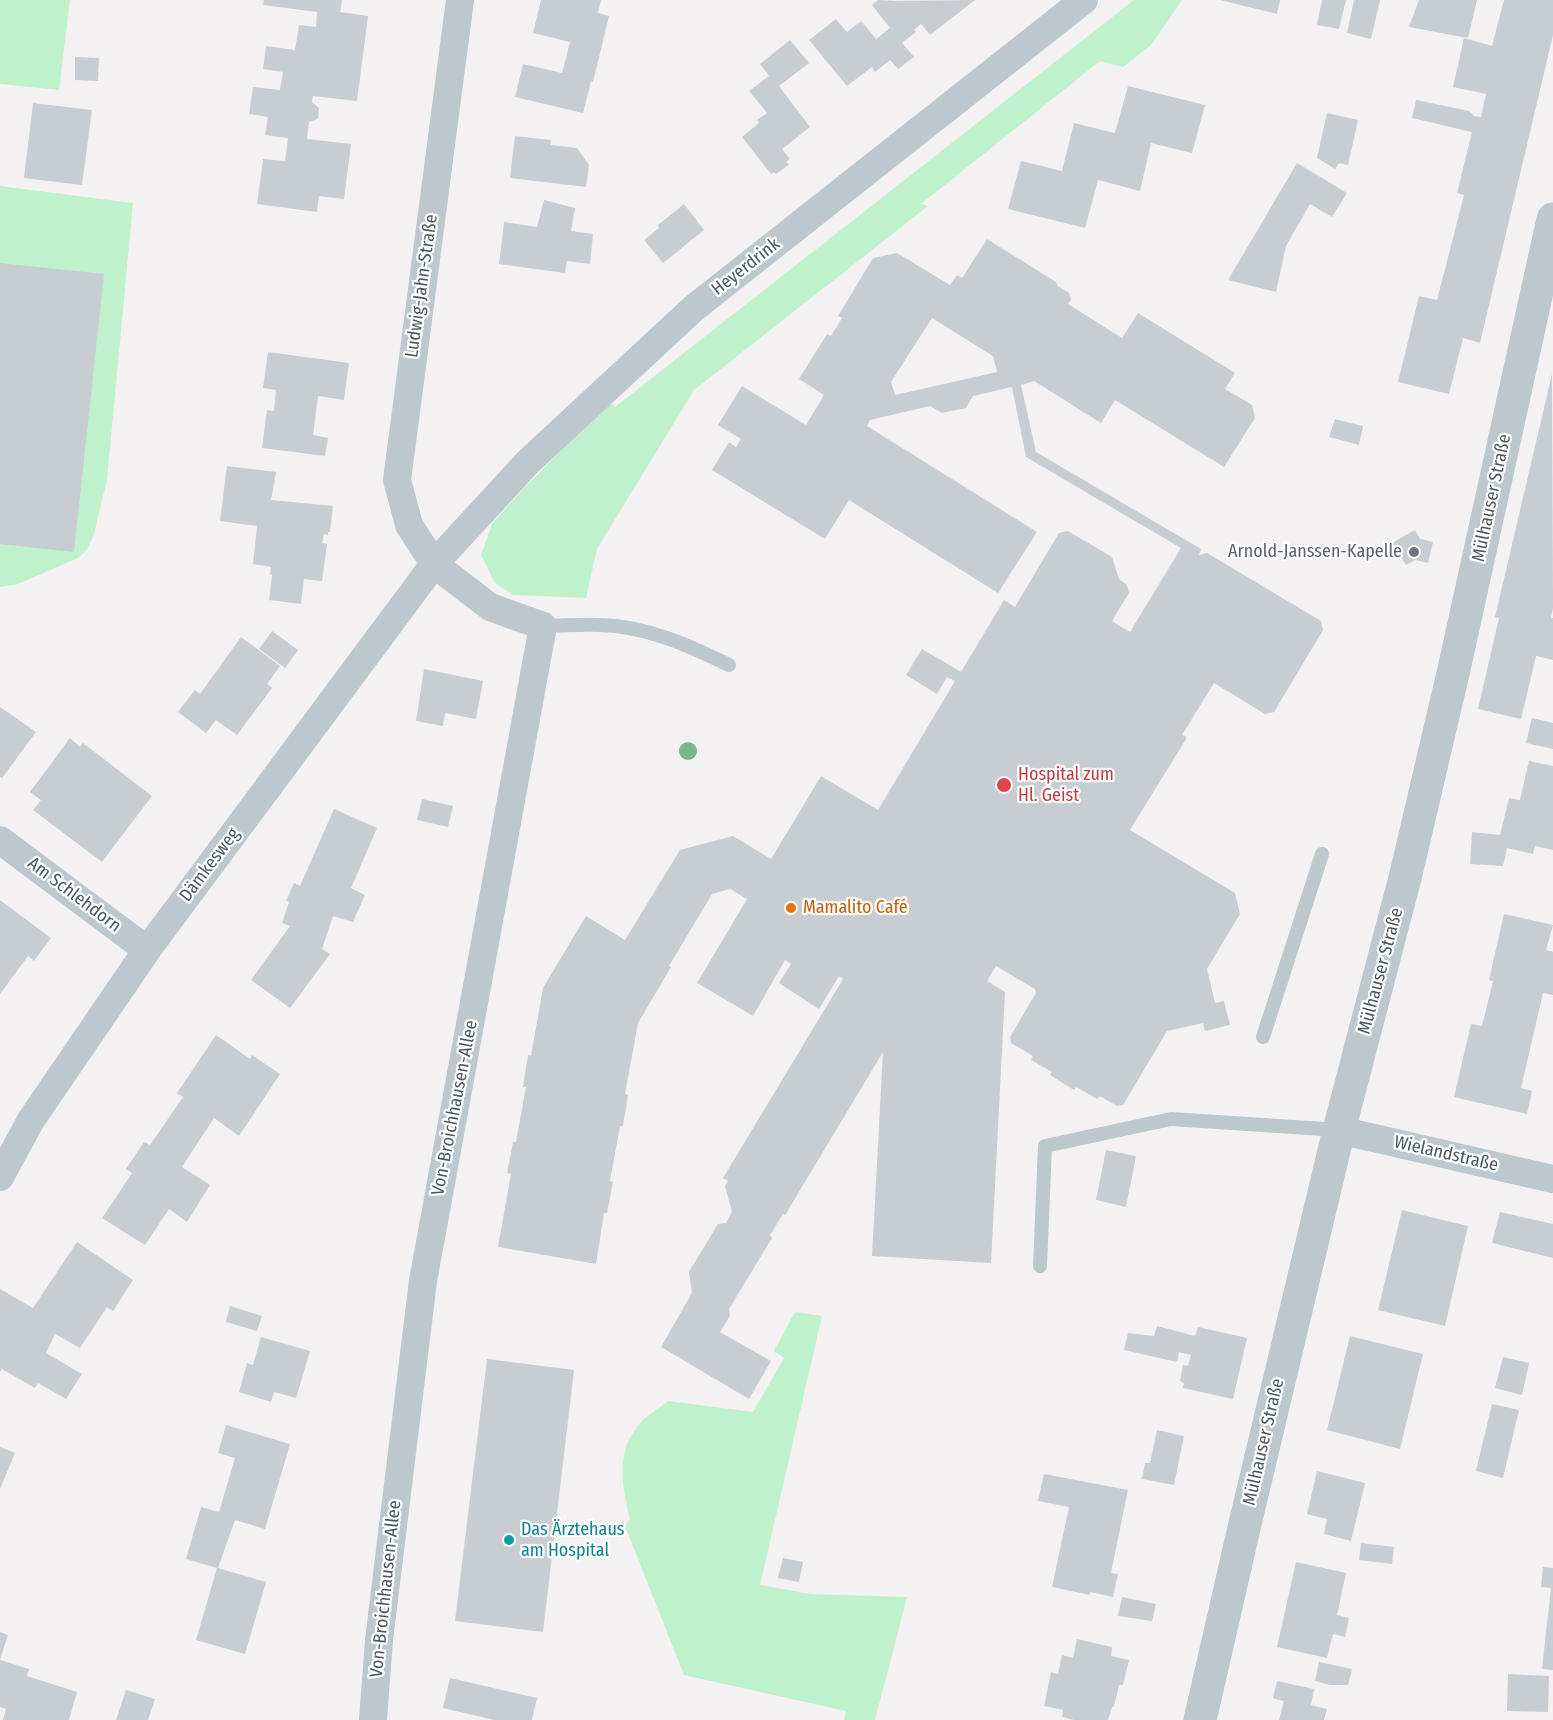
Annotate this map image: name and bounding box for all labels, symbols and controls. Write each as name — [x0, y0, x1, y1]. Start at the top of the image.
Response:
street label: Ludwig-Jahn-Straße — [401, 213, 443, 359]
street label: Heyerdrink — [708, 234, 784, 300]
street label: Mülhauser Straße — [1468, 432, 1516, 564]
place label: Arnold-Janssen-Kapelle — [1228, 541, 1402, 563]
marker: Arnold-Janssen-Kapelle — [1407, 545, 1421, 559]
place label: Hospital zum Hl. Geist — [1018, 764, 1114, 806]
marker: Hospital zum Hl. Geist — [995, 776, 1013, 794]
street label: Dämkesweg — [175, 824, 245, 906]
street label: Am Schlehdorn — [23, 853, 125, 937]
place label: Mamalito Café — [803, 897, 908, 919]
marker: Mamalito Café — [784, 901, 798, 915]
street label: Mülhauser Straße — [1354, 906, 1408, 1036]
street label: Von-Broichhausen-Allee — [427, 1019, 483, 1197]
street label: Wielandstraße — [1392, 1132, 1500, 1176]
street label: Mülhauser Straße — [1239, 1376, 1289, 1508]
street label: Von-Broichhausen-Allee — [366, 1499, 406, 1679]
place label: Das Ärztehaus am Hospital — [521, 1519, 624, 1562]
marker: Das Ärztehaus am Hospital — [502, 1533, 516, 1547]

